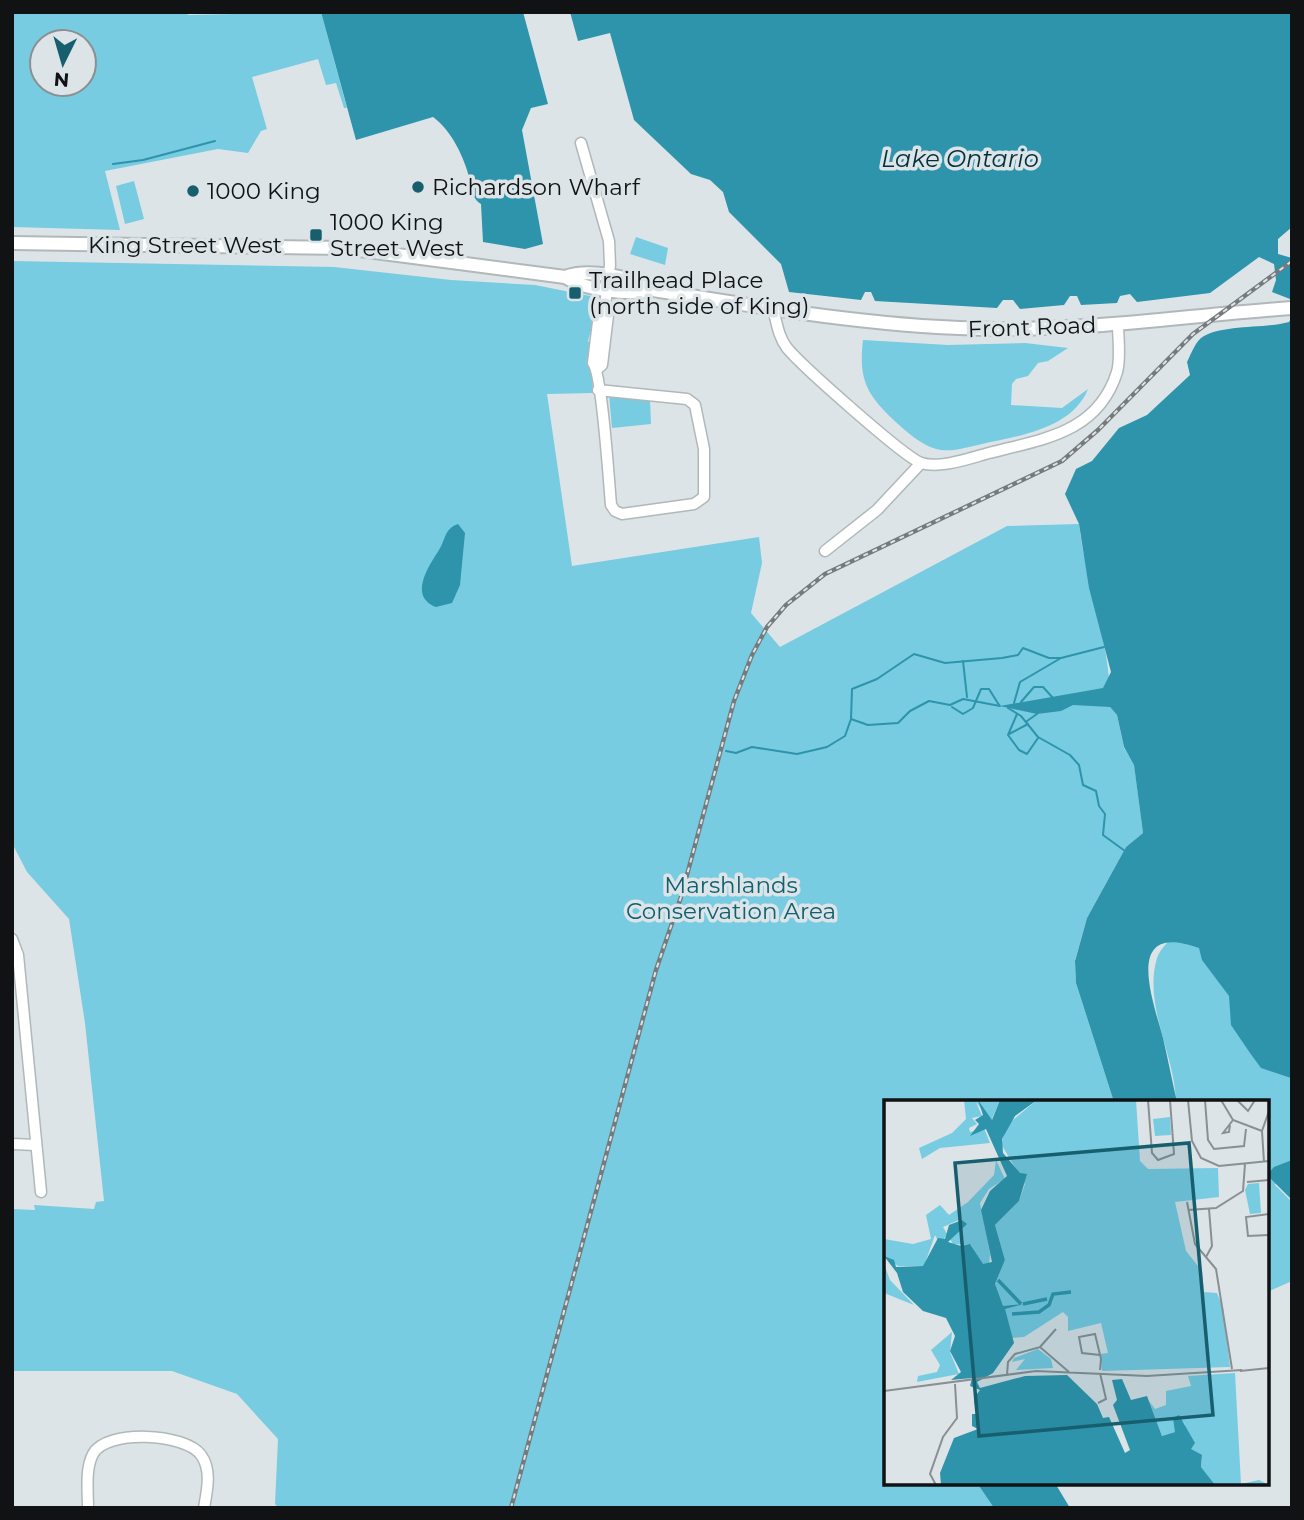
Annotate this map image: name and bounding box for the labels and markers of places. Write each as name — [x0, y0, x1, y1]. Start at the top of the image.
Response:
place label: Richardson Wharf — [432, 173, 641, 201]
place label: 1000 King — [207, 177, 321, 205]
marker: Richardson Wharf — [410, 179, 426, 195]
marker: 1000 King — [185, 183, 201, 199]
place label: 1000 King Street West — [330, 208, 464, 262]
marker: 1000 King Street West — [308, 227, 324, 243]
place label: Trailhead Place (north side of King) — [589, 266, 810, 320]
marker: Trailhead Place (north side of King) — [567, 285, 583, 301]

